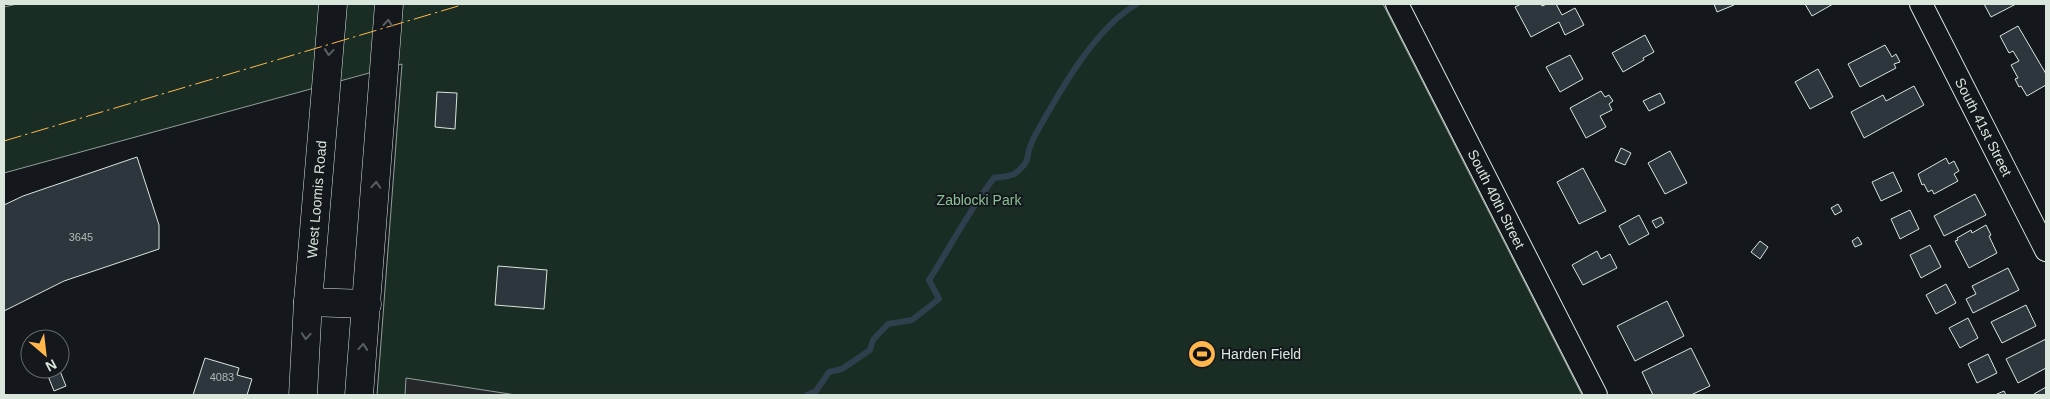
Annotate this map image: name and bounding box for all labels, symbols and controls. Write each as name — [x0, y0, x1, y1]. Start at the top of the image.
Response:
one-way arrow — [382, 18, 393, 26]
one-way arrow — [324, 49, 335, 57]
street label: South 41st Street — [1952, 75, 2015, 179]
street label: West Loomis Road — [304, 140, 330, 259]
street label: South 40th Street — [1464, 147, 1528, 252]
one-way arrow — [370, 180, 381, 188]
park label: Zablocki Park — [937, 192, 1022, 208]
house number: 3645 — [69, 231, 93, 243]
north arrow — [20, 329, 70, 379]
one-way arrow — [301, 333, 312, 341]
sports icon: Harden Field — [1187, 339, 1217, 369]
one-way arrow — [357, 342, 368, 350]
place label: Harden Field — [1221, 346, 1301, 362]
text: N — [43, 356, 59, 375]
house number: 4083 — [210, 371, 234, 383]

